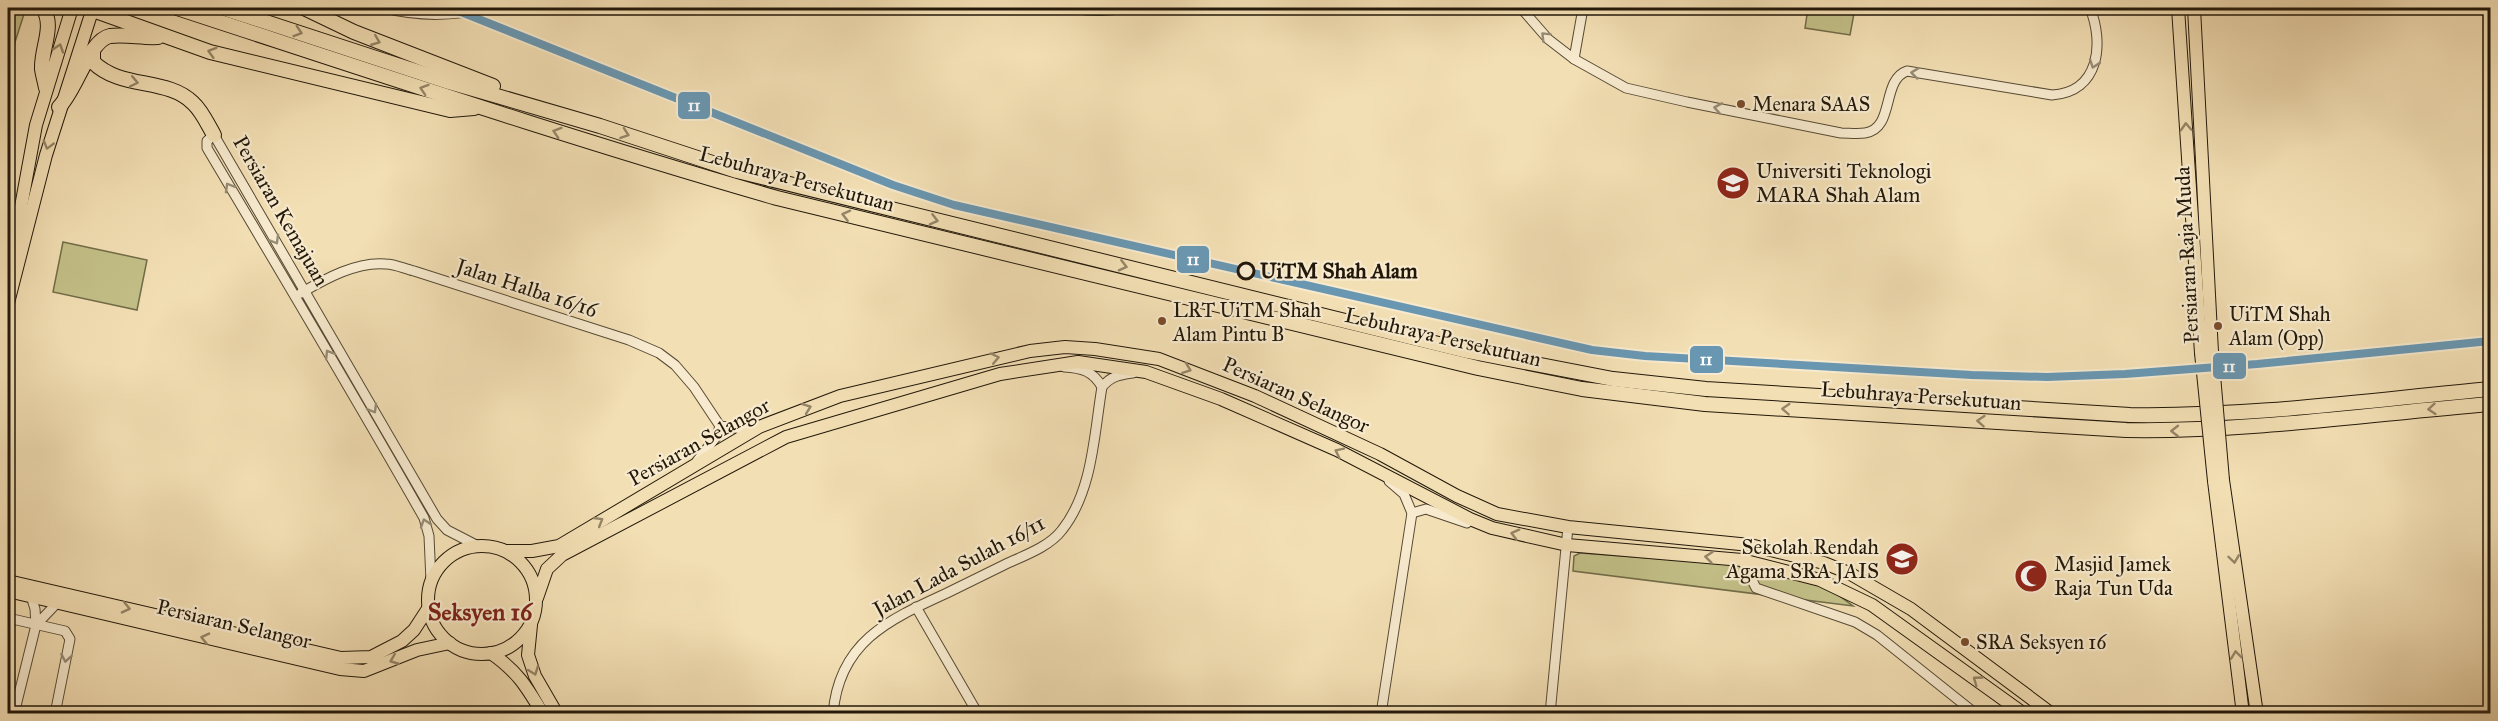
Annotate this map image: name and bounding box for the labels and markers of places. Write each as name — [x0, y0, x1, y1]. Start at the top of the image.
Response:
place label: Menara SAAS — [1752, 92, 1870, 116]
marker: Menara SAAS — [1735, 98, 1747, 110]
place label: Universiti Teknologi MARA Shah Alam — [1756, 158, 1932, 208]
school or university icon: Universiti Teknologi MARA Shah Alam — [1715, 165, 1751, 201]
place label: UiTM Shah Alam — [1260, 258, 1418, 284]
marker: UiTM Shah Alam — [1237, 262, 1255, 280]
place label: LRT UiTM Shah Alam Pintu B — [1172, 298, 1321, 346]
place label: UiTM Shah Alam (Opp) — [2228, 302, 2331, 351]
marker: LRT UiTM Shah Alam Pintu B — [1156, 315, 1168, 327]
marker: UiTM Shah Alam (Opp) — [2212, 320, 2224, 332]
place label: Sekolah Rendah Agama SRA JAIS — [1725, 534, 1879, 584]
school or university icon: Sekolah Rendah Agama SRA JAIS — [1884, 541, 1920, 577]
place label: Masjid Jamek Raja Tun Uda — [2054, 551, 2173, 601]
mosque icon: Masjid Jamek Raja Tun Uda — [2013, 558, 2049, 594]
place label: SRA Seksyen 16 — [1976, 630, 2107, 654]
marker: SRA Seksyen 16 — [1959, 636, 1971, 648]

